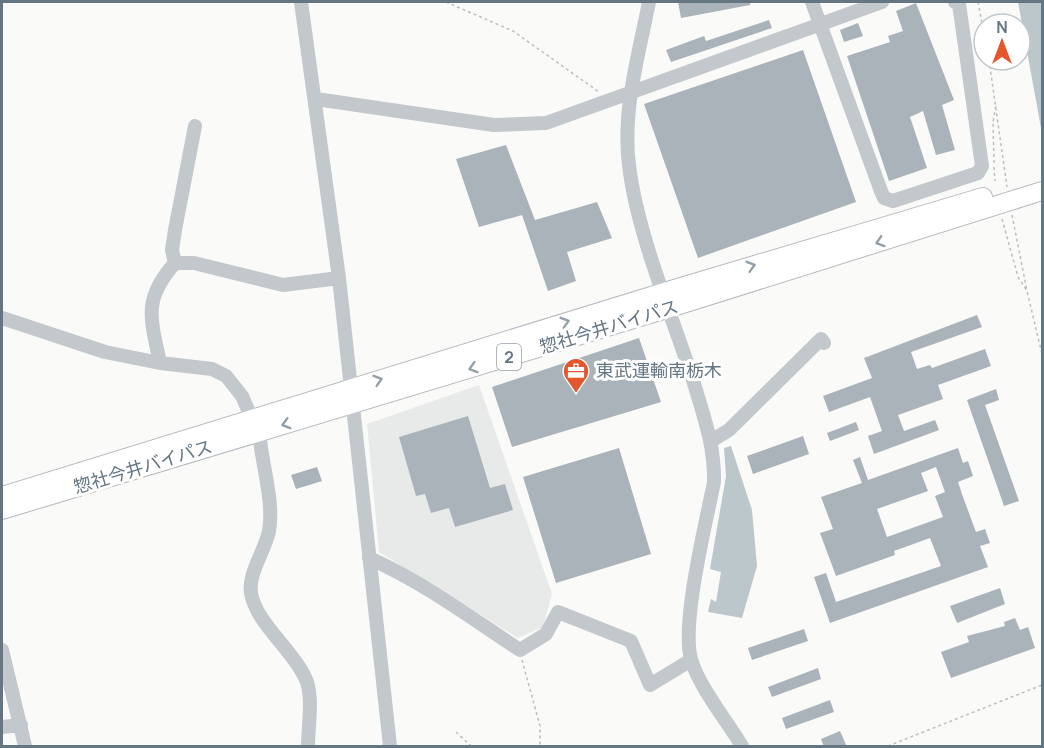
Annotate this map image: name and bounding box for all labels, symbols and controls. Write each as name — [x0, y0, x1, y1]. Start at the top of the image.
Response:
north arrow — [972, 12, 1032, 72]
text: N — [996, 16, 1008, 38]
one-way arrow — [875, 235, 886, 247]
one-way arrow — [745, 261, 756, 273]
street label: 惣社今井バイパス — [537, 294, 681, 359]
one-way arrow — [559, 317, 570, 329]
road number: 2 — [497, 344, 521, 370]
office icon: 東武運輸南栃木 — [561, 356, 591, 394]
place label: 東武運輸南栃木 — [596, 358, 722, 382]
one-way arrow — [468, 361, 479, 373]
one-way arrow — [372, 374, 383, 387]
one-way arrow — [281, 416, 291, 429]
street label: 惣社今井バイパス — [71, 434, 215, 499]

